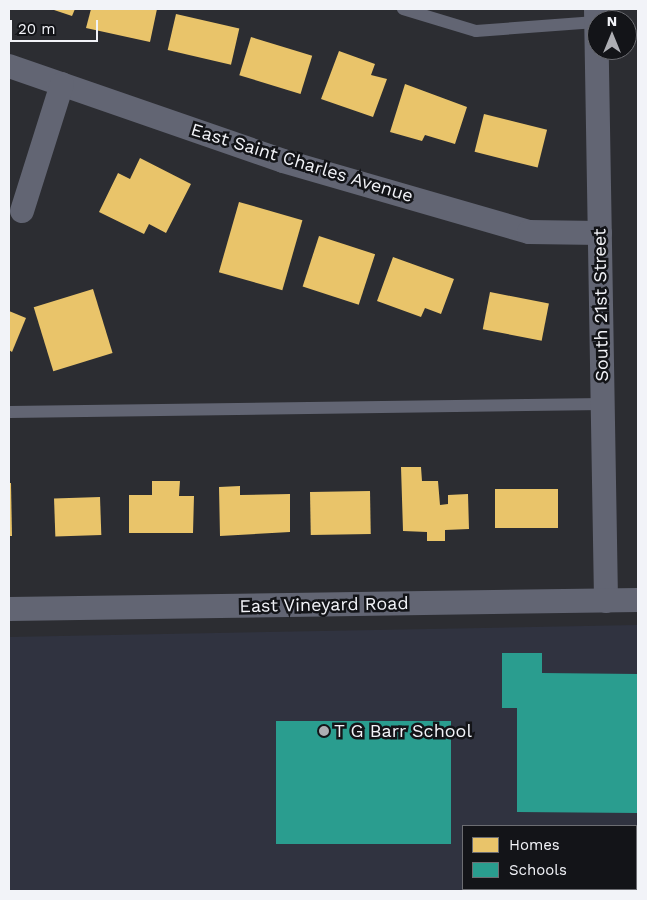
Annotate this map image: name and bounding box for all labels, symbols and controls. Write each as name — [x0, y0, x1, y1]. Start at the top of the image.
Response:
scale bar — [12, 10, 100, 42]
north arrow — [587, 10, 637, 60]
text: N — [607, 13, 617, 29]
text: 20 m — [18, 20, 56, 38]
street label: East Saint Charles Avenue — [188, 119, 416, 207]
street label: South 21st Street — [589, 228, 613, 382]
street label: East Vineyard Road — [239, 593, 409, 617]
place label: T G Barr School — [334, 720, 473, 742]
marker: T G Barr School — [318, 725, 330, 737]
legend — [462, 825, 637, 890]
text: Homes — [509, 836, 560, 854]
text: Schools — [509, 861, 567, 879]

